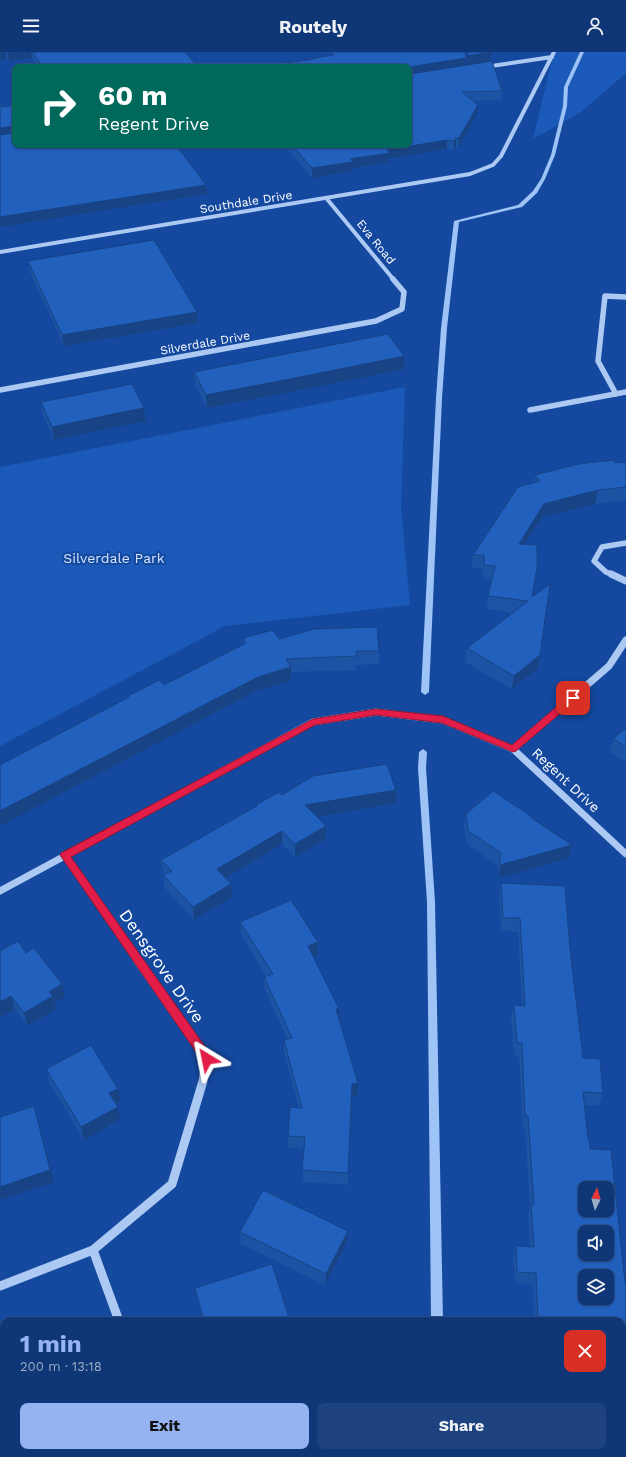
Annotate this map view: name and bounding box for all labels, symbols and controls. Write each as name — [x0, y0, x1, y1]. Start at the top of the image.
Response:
icon: menu — [20, 15, 42, 37]
icon: person — [584, 15, 606, 37]
text: Routely — [279, 16, 347, 37]
text: 60 m — [98, 79, 168, 112]
icon: right — [32, 80, 84, 132]
text: Regent Drive — [98, 113, 209, 134]
street label: Southdale Drive — [199, 188, 293, 216]
street label: Eva Road — [354, 217, 398, 267]
street label: Silverdale Drive — [159, 328, 251, 358]
park label: Silverdale Park — [63, 550, 165, 566]
pin — [556, 681, 590, 715]
icon: arrive — [562, 687, 584, 709]
street label: Regent Drive — [529, 745, 603, 815]
street label: Densgrove Drive — [115, 905, 209, 1027]
position arrow — [186, 1038, 228, 1080]
north arrow — [578, 1181, 614, 1217]
map controls — [578, 1181, 614, 1305]
button: sound — [578, 1225, 614, 1261]
button: layers — [578, 1269, 614, 1305]
text: 1 min — [20, 1330, 82, 1358]
button: close — [564, 1330, 606, 1372]
text: 200 m · 13:18 — [20, 1359, 102, 1374]
button: Exit — [20, 1403, 309, 1449]
button: Share — [317, 1403, 606, 1449]

